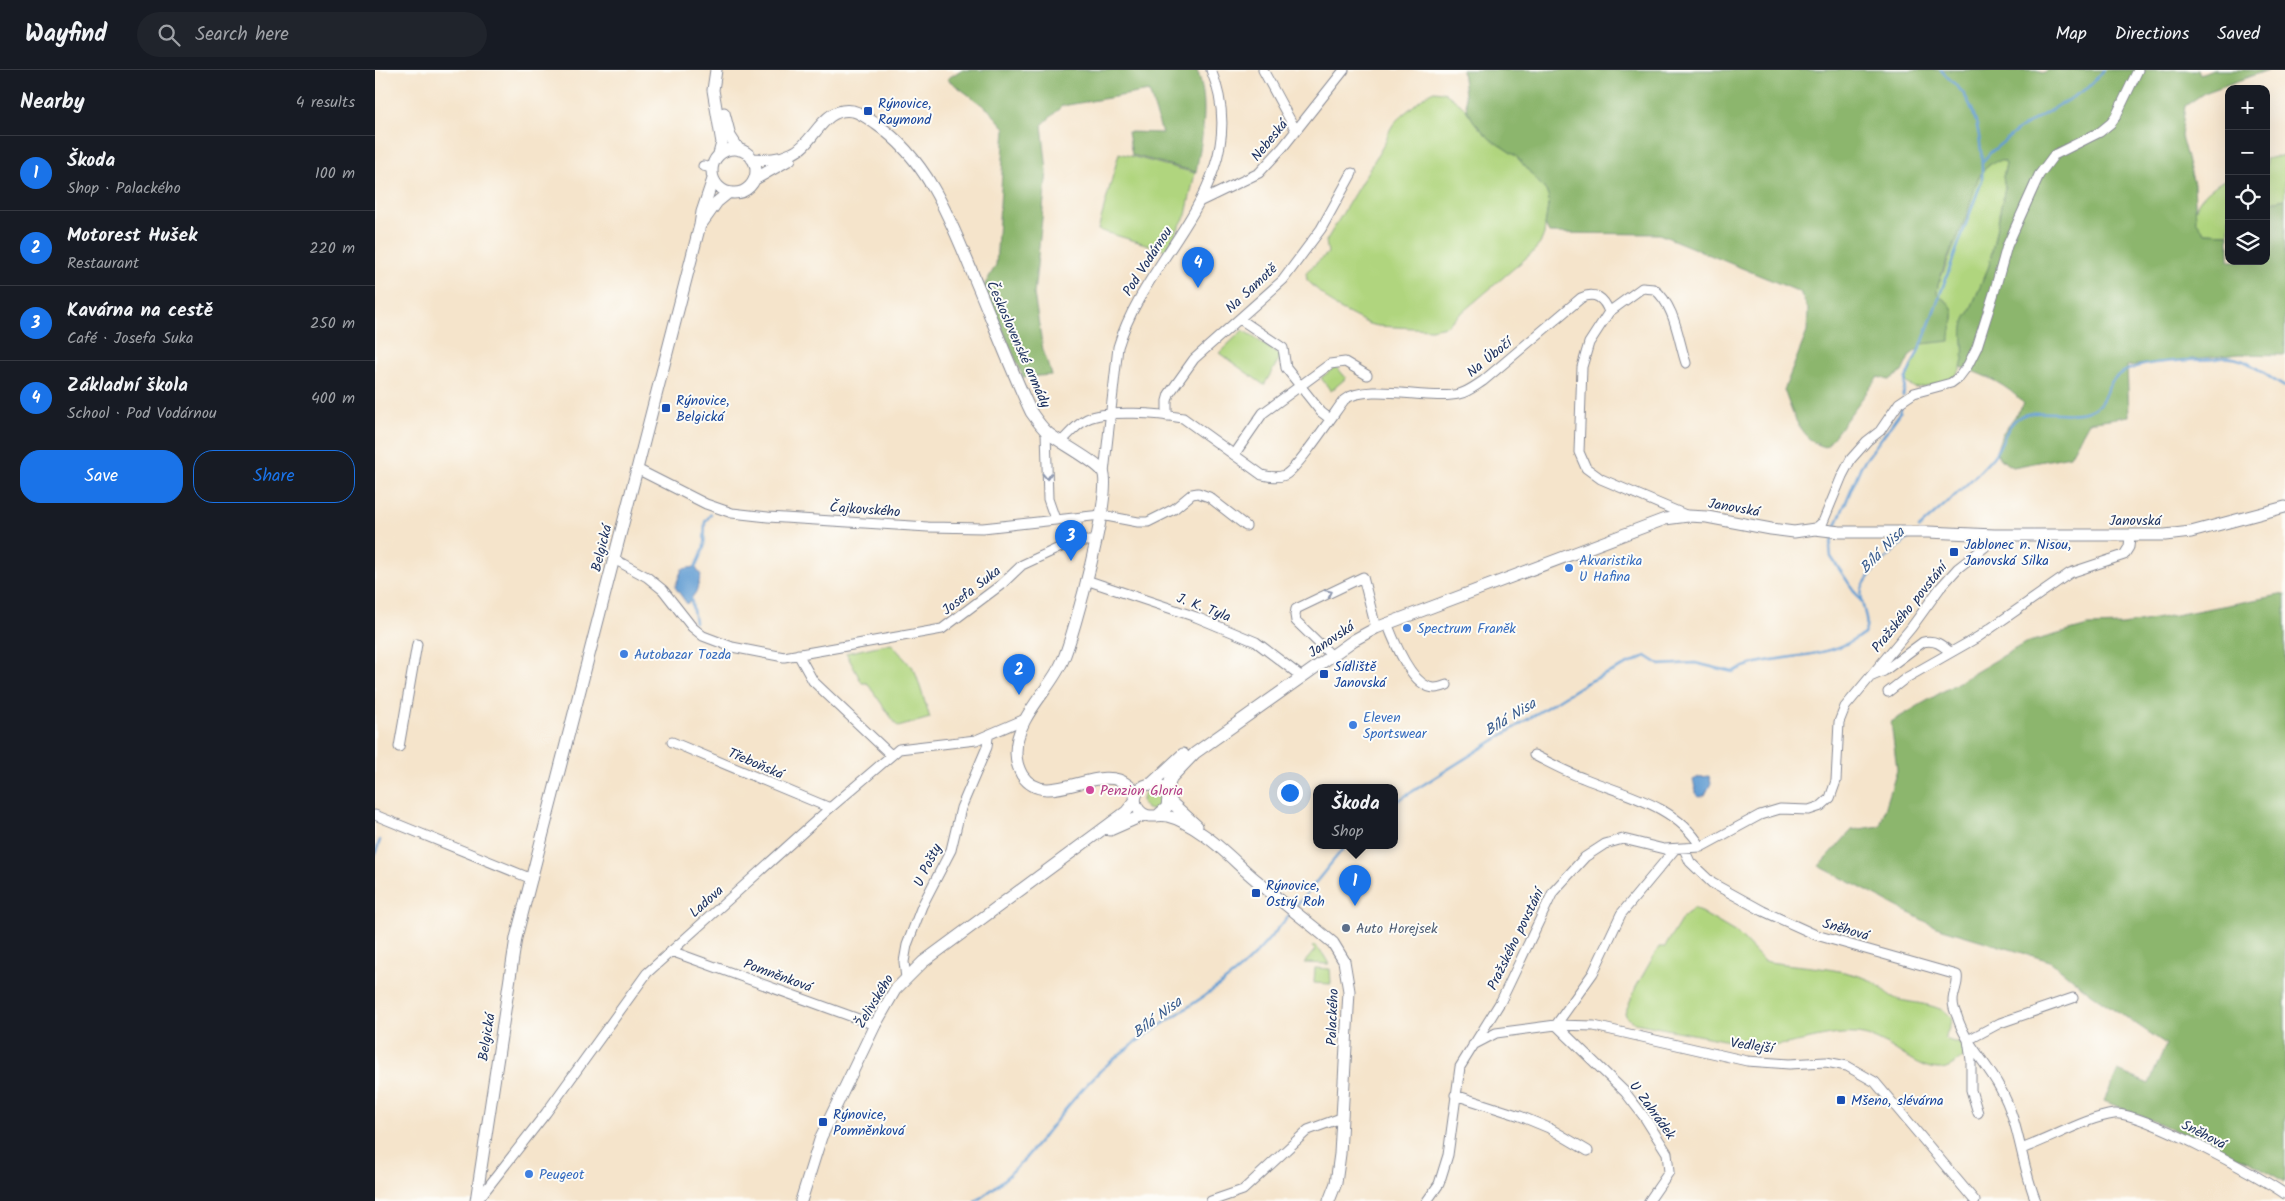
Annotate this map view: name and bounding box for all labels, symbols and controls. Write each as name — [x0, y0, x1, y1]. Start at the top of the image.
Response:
search box — [137, 12, 487, 57]
text: Wayfind — [25, 15, 107, 54]
text: Search here — [195, 20, 289, 50]
text: Map — [2055, 20, 2087, 49]
text: Directions — [2115, 20, 2189, 49]
text: Saved — [2217, 20, 2260, 49]
icon: search — [155, 21, 183, 49]
map controls — [2225, 85, 2270, 265]
button: + — [2225, 85, 2270, 130]
text: Nearby — [20, 86, 85, 119]
text: 4 results — [296, 90, 355, 115]
place label: Rýnovice, Raymond — [878, 93, 932, 131]
marker: Rýnovice, Raymond — [862, 105, 874, 117]
street label: Nebeská — [1246, 114, 1294, 166]
button: − — [2225, 130, 2270, 175]
text: Škoda — [67, 146, 115, 176]
text: 1 — [34, 161, 38, 186]
text: 100 m — [315, 161, 355, 186]
button: locate — [2225, 175, 2270, 220]
text: Shop · Palackého — [67, 176, 181, 201]
button: layers — [2225, 220, 2270, 265]
text: Motorest Hušek — [67, 221, 197, 251]
street label: Pod Vodárnou — [1117, 222, 1179, 301]
text: 2 — [31, 236, 41, 261]
text: 220 m — [309, 236, 355, 261]
pin: 4 — [1182, 247, 1214, 288]
text: Restaurant — [67, 251, 139, 276]
street label: Na Samotě — [1221, 258, 1283, 319]
street label: Československé armády — [980, 277, 1056, 412]
text: Kavárna na cestě — [67, 296, 213, 326]
text: 3 — [32, 311, 40, 336]
text: 250 m — [310, 311, 355, 336]
text: Café · Josefa Suka — [67, 326, 194, 351]
street label: Na Úbočí — [1462, 331, 1519, 383]
text: Základní škola — [67, 371, 188, 401]
text: 4 — [32, 386, 40, 411]
text: 400 m — [311, 386, 355, 411]
place label: Rýnovice, Belgická — [676, 390, 730, 428]
text: School · Pod Vodárnou — [67, 401, 217, 426]
marker: Rýnovice, Belgická — [660, 402, 672, 414]
button: Save — [20, 450, 183, 503]
button: Share — [193, 450, 355, 503]
one-way arrow — [1041, 472, 1052, 480]
street label: Janovská — [1706, 493, 1763, 524]
street label: Čajkovského — [829, 497, 901, 523]
street label: Janovská — [2109, 510, 2162, 532]
pin: 3 — [1055, 520, 1087, 561]
street label: Belgická — [585, 521, 619, 574]
water label: Bílá Nisa — [1854, 521, 1912, 580]
place label: Jablonec n. Nisou, Janovská Silka — [1964, 534, 2071, 572]
marker: Jablonec n. Nisou, Janovská Silka — [1948, 546, 1960, 558]
place label: Akvaristika U Hafina — [1579, 550, 1642, 588]
street label: Pražského povstání — [1866, 556, 1955, 658]
street label: Josefa Suka — [937, 561, 1006, 621]
marker: Akvaristika U Hafina — [1563, 562, 1575, 574]
street label: J. K. Tyla — [1173, 587, 1234, 628]
one-way arrow — [1324, 589, 1333, 599]
street label: Janovská — [1304, 615, 1360, 663]
place label: Spectrum Franěk — [1417, 618, 1516, 640]
marker: Spectrum Franěk — [1401, 622, 1413, 634]
place label: Autobazar Tozda — [634, 644, 731, 666]
marker: Autobazar Tozda — [618, 648, 630, 660]
pin: 2 — [1003, 654, 1035, 695]
place label: Sídliště Janovská — [1334, 656, 1387, 694]
marker: Sídliště Janovská — [1318, 668, 1330, 680]
water label: Bílá Nisa — [1480, 692, 1542, 743]
place label: Eleven Sportswear — [1363, 707, 1428, 745]
marker: Eleven Sportswear — [1347, 719, 1359, 731]
street label: Třeboňská — [724, 742, 788, 786]
place label: Penzion Gloria — [1100, 780, 1183, 802]
your location — [1277, 780, 1303, 806]
marker: Penzion Gloria — [1084, 784, 1096, 796]
popup — [1313, 784, 1398, 849]
text: Škoda — [1331, 789, 1380, 819]
text: Shop — [1331, 819, 1363, 844]
street label: U Pošty — [908, 840, 948, 891]
pin: 1 — [1339, 865, 1371, 906]
place label: Rýnovice, Ostrý Roh — [1266, 875, 1325, 913]
street label: Ladova — [684, 880, 729, 923]
street label: Pražského povstání — [1482, 882, 1551, 994]
marker: Rýnovice, Ostrý Roh — [1250, 887, 1262, 899]
street label: Sněhová — [1820, 913, 1873, 947]
place label: Auto Horejsek — [1356, 918, 1438, 940]
marker: Auto Horejsek — [1340, 922, 1352, 934]
street label: Pomněnková — [740, 953, 816, 999]
street label: Želivského — [850, 970, 900, 1033]
street label: Palackého — [1321, 988, 1345, 1046]
water label: Bílá Nisa — [1128, 990, 1188, 1045]
street label: Belgická — [472, 1010, 502, 1063]
street label: Vedlejší — [1729, 1032, 1777, 1060]
street label: U Zahrádek — [1623, 1077, 1681, 1145]
place label: Mšeno, slévárna — [1851, 1090, 1944, 1112]
marker: Mšeno, slévárna — [1835, 1094, 1847, 1106]
place label: Rýnovice, Pomněnková — [833, 1104, 906, 1142]
street label: Sněhová — [2177, 1114, 2231, 1156]
marker: Rýnovice, Pomněnková — [817, 1116, 829, 1128]
place label: Peugeot — [539, 1164, 585, 1186]
marker: Peugeot — [523, 1168, 535, 1180]

